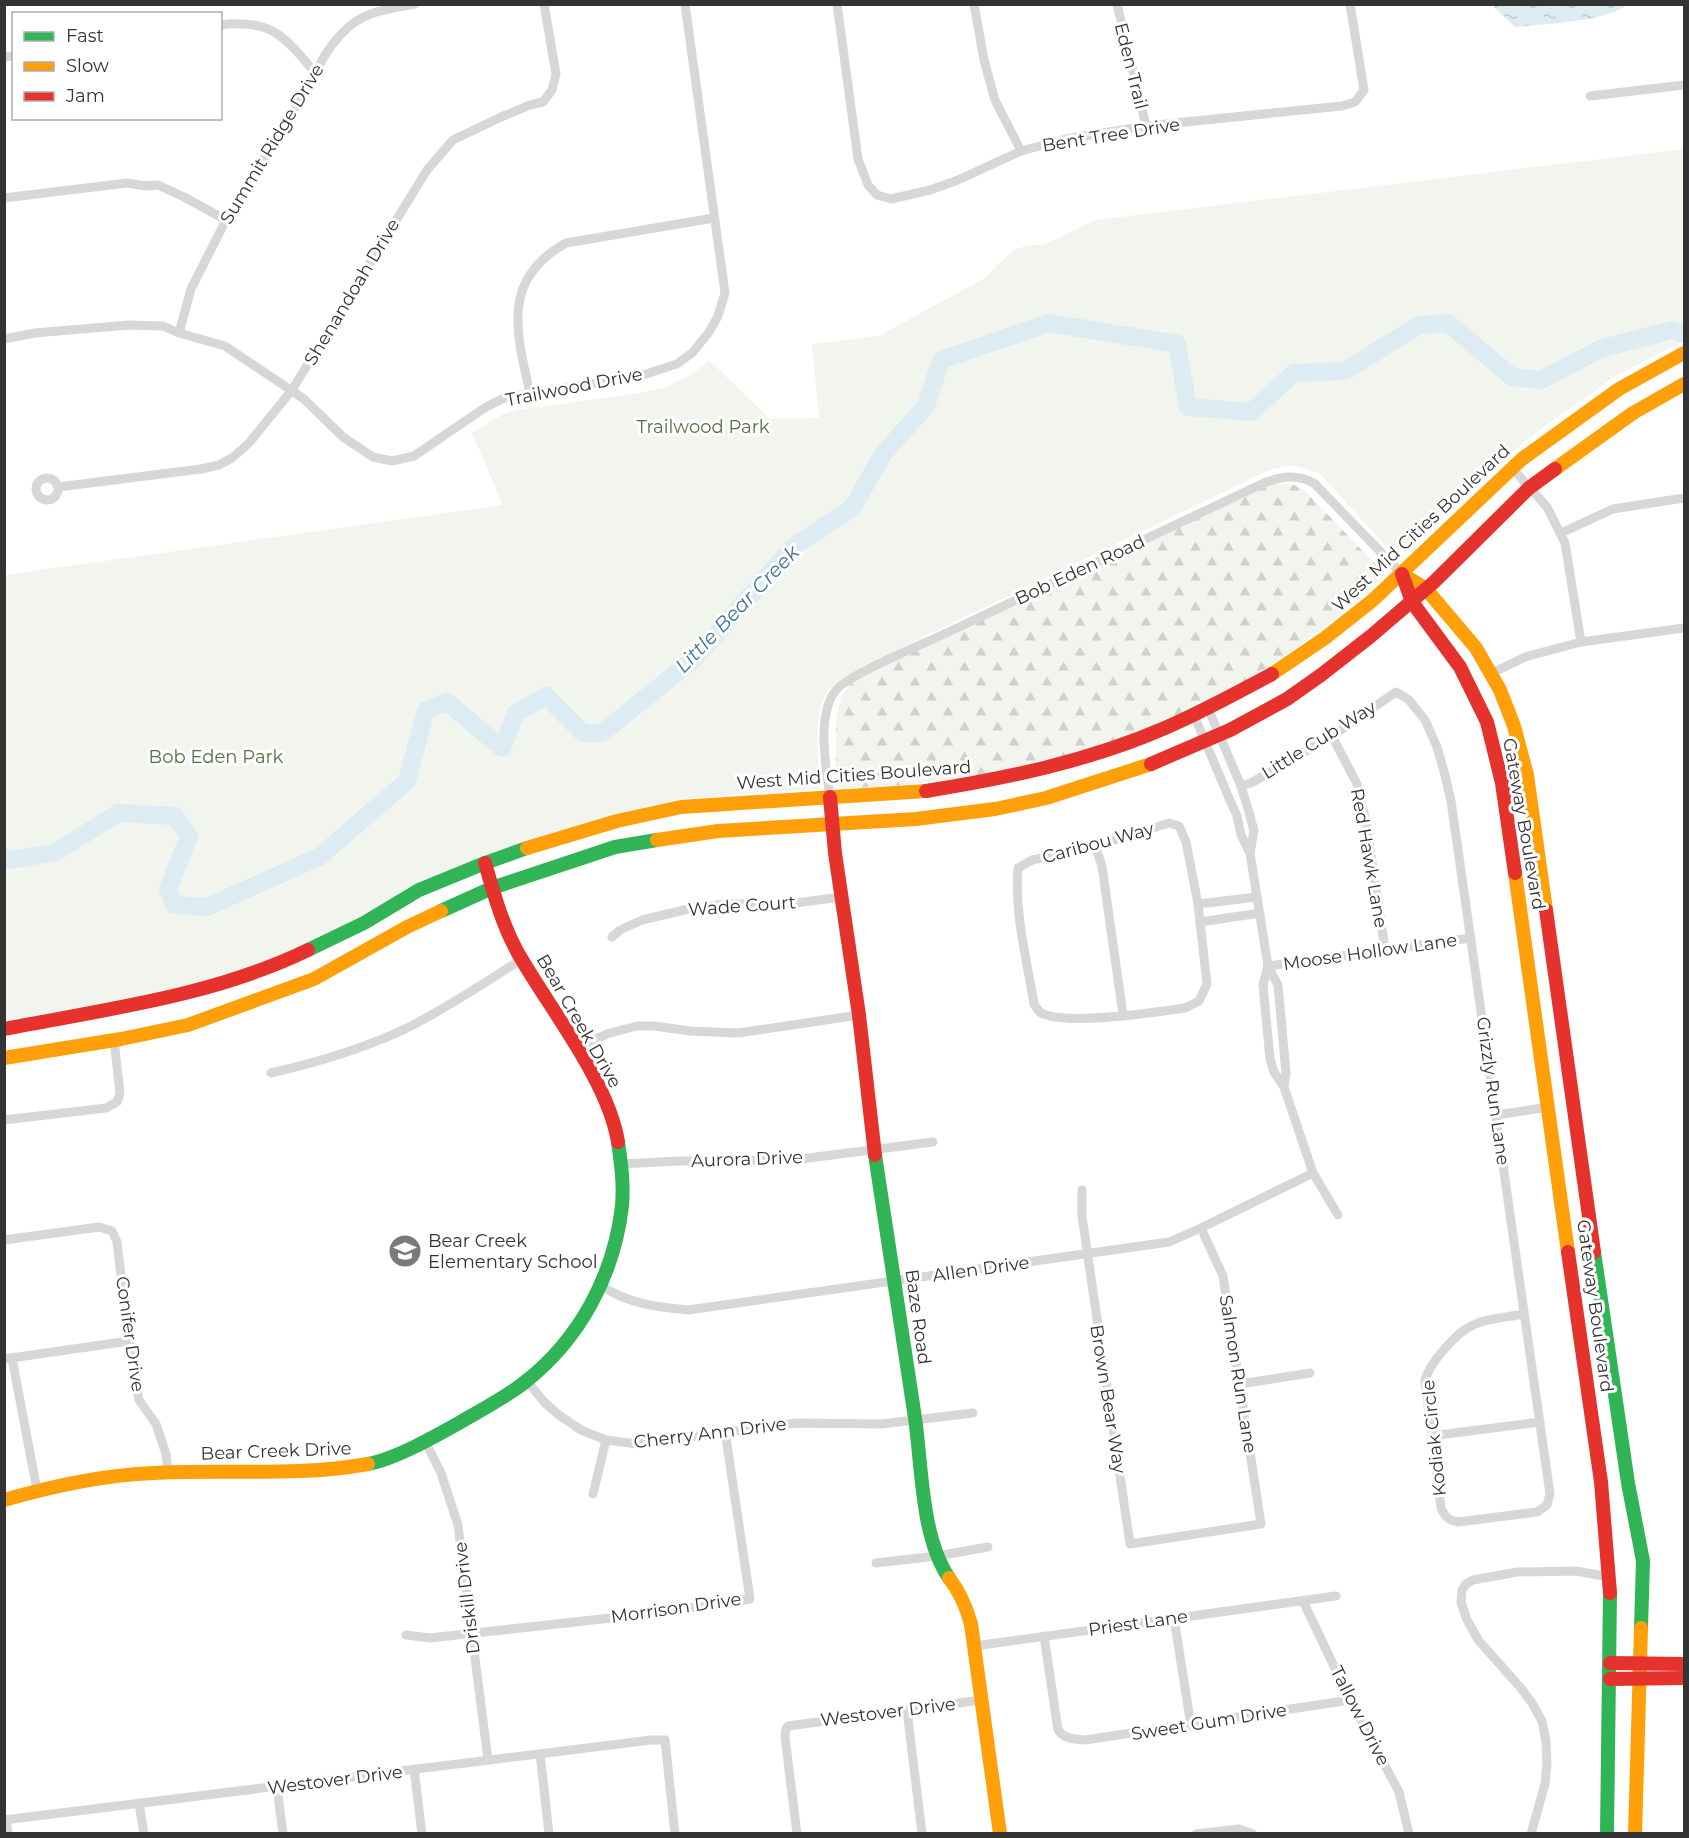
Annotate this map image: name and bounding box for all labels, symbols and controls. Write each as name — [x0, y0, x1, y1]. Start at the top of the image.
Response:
legend — [12, 12, 222, 120]
street label: Eden Trail — [1110, 20, 1152, 112]
text: Fast — [66, 25, 104, 47]
text: Slow — [66, 55, 109, 77]
street label: Summit Ridge Drive — [215, 60, 329, 228]
text: Jam — [65, 85, 105, 107]
street label: Bent Tree Drive — [1040, 113, 1182, 157]
street label: Shenandoah Drive — [300, 215, 405, 369]
street label: Trailwood Drive — [504, 363, 644, 411]
park label: Trailwood Park — [636, 416, 770, 438]
street label: West Mid Cities Boulevard — [1327, 440, 1515, 616]
street label: Bob Eden Road — [1012, 530, 1148, 610]
water label: Little Bear Creek — [670, 539, 805, 678]
street label: Little Cub Way — [1258, 696, 1380, 784]
street label: Gateway Boulevard — [1498, 736, 1550, 912]
park label: Bob Eden Park — [149, 746, 284, 768]
street label: West Mid Cities Boulevard — [736, 756, 972, 794]
street label: Red Hawk Lane — [1346, 786, 1392, 930]
street label: Caribou Way — [1040, 817, 1156, 868]
street label: Wade Court — [687, 891, 797, 921]
street label: Moose Hollow Lane — [1282, 929, 1459, 975]
street label: Bear Creek Drive — [532, 950, 626, 1092]
street label: Grizzly Run Lane — [1472, 1015, 1514, 1167]
street label: Aurora Drive — [691, 1146, 804, 1172]
street label: Gateway Boulevard — [1572, 1218, 1618, 1394]
place label: Bear Creek Elementary School — [428, 1230, 598, 1273]
school or university icon: Bear Creek Elementary School — [387, 1233, 423, 1269]
street label: Allen Drive — [931, 1251, 1031, 1287]
street label: Baze Road — [900, 1268, 936, 1366]
street label: Conifer Drive — [111, 1275, 149, 1393]
street label: Salmon Run Lane — [1215, 1293, 1261, 1455]
street label: Brown Bear Way — [1085, 1323, 1131, 1475]
street label: Kodiak Circle — [1417, 1378, 1451, 1497]
street label: Cherry Ann Drive — [632, 1413, 788, 1453]
street label: Bear Creek Drive — [200, 1437, 352, 1465]
street label: Driskill Drive — [449, 1541, 485, 1655]
street label: Morrison Drive — [609, 1588, 743, 1628]
street label: Priest Lane — [1087, 1605, 1189, 1641]
street label: Tallow Drive — [1325, 1663, 1395, 1770]
street label: Westover Drive — [819, 1693, 957, 1731]
street label: Sweet Gum Drive — [1130, 1699, 1288, 1745]
street label: Westover Drive — [266, 1761, 404, 1799]

